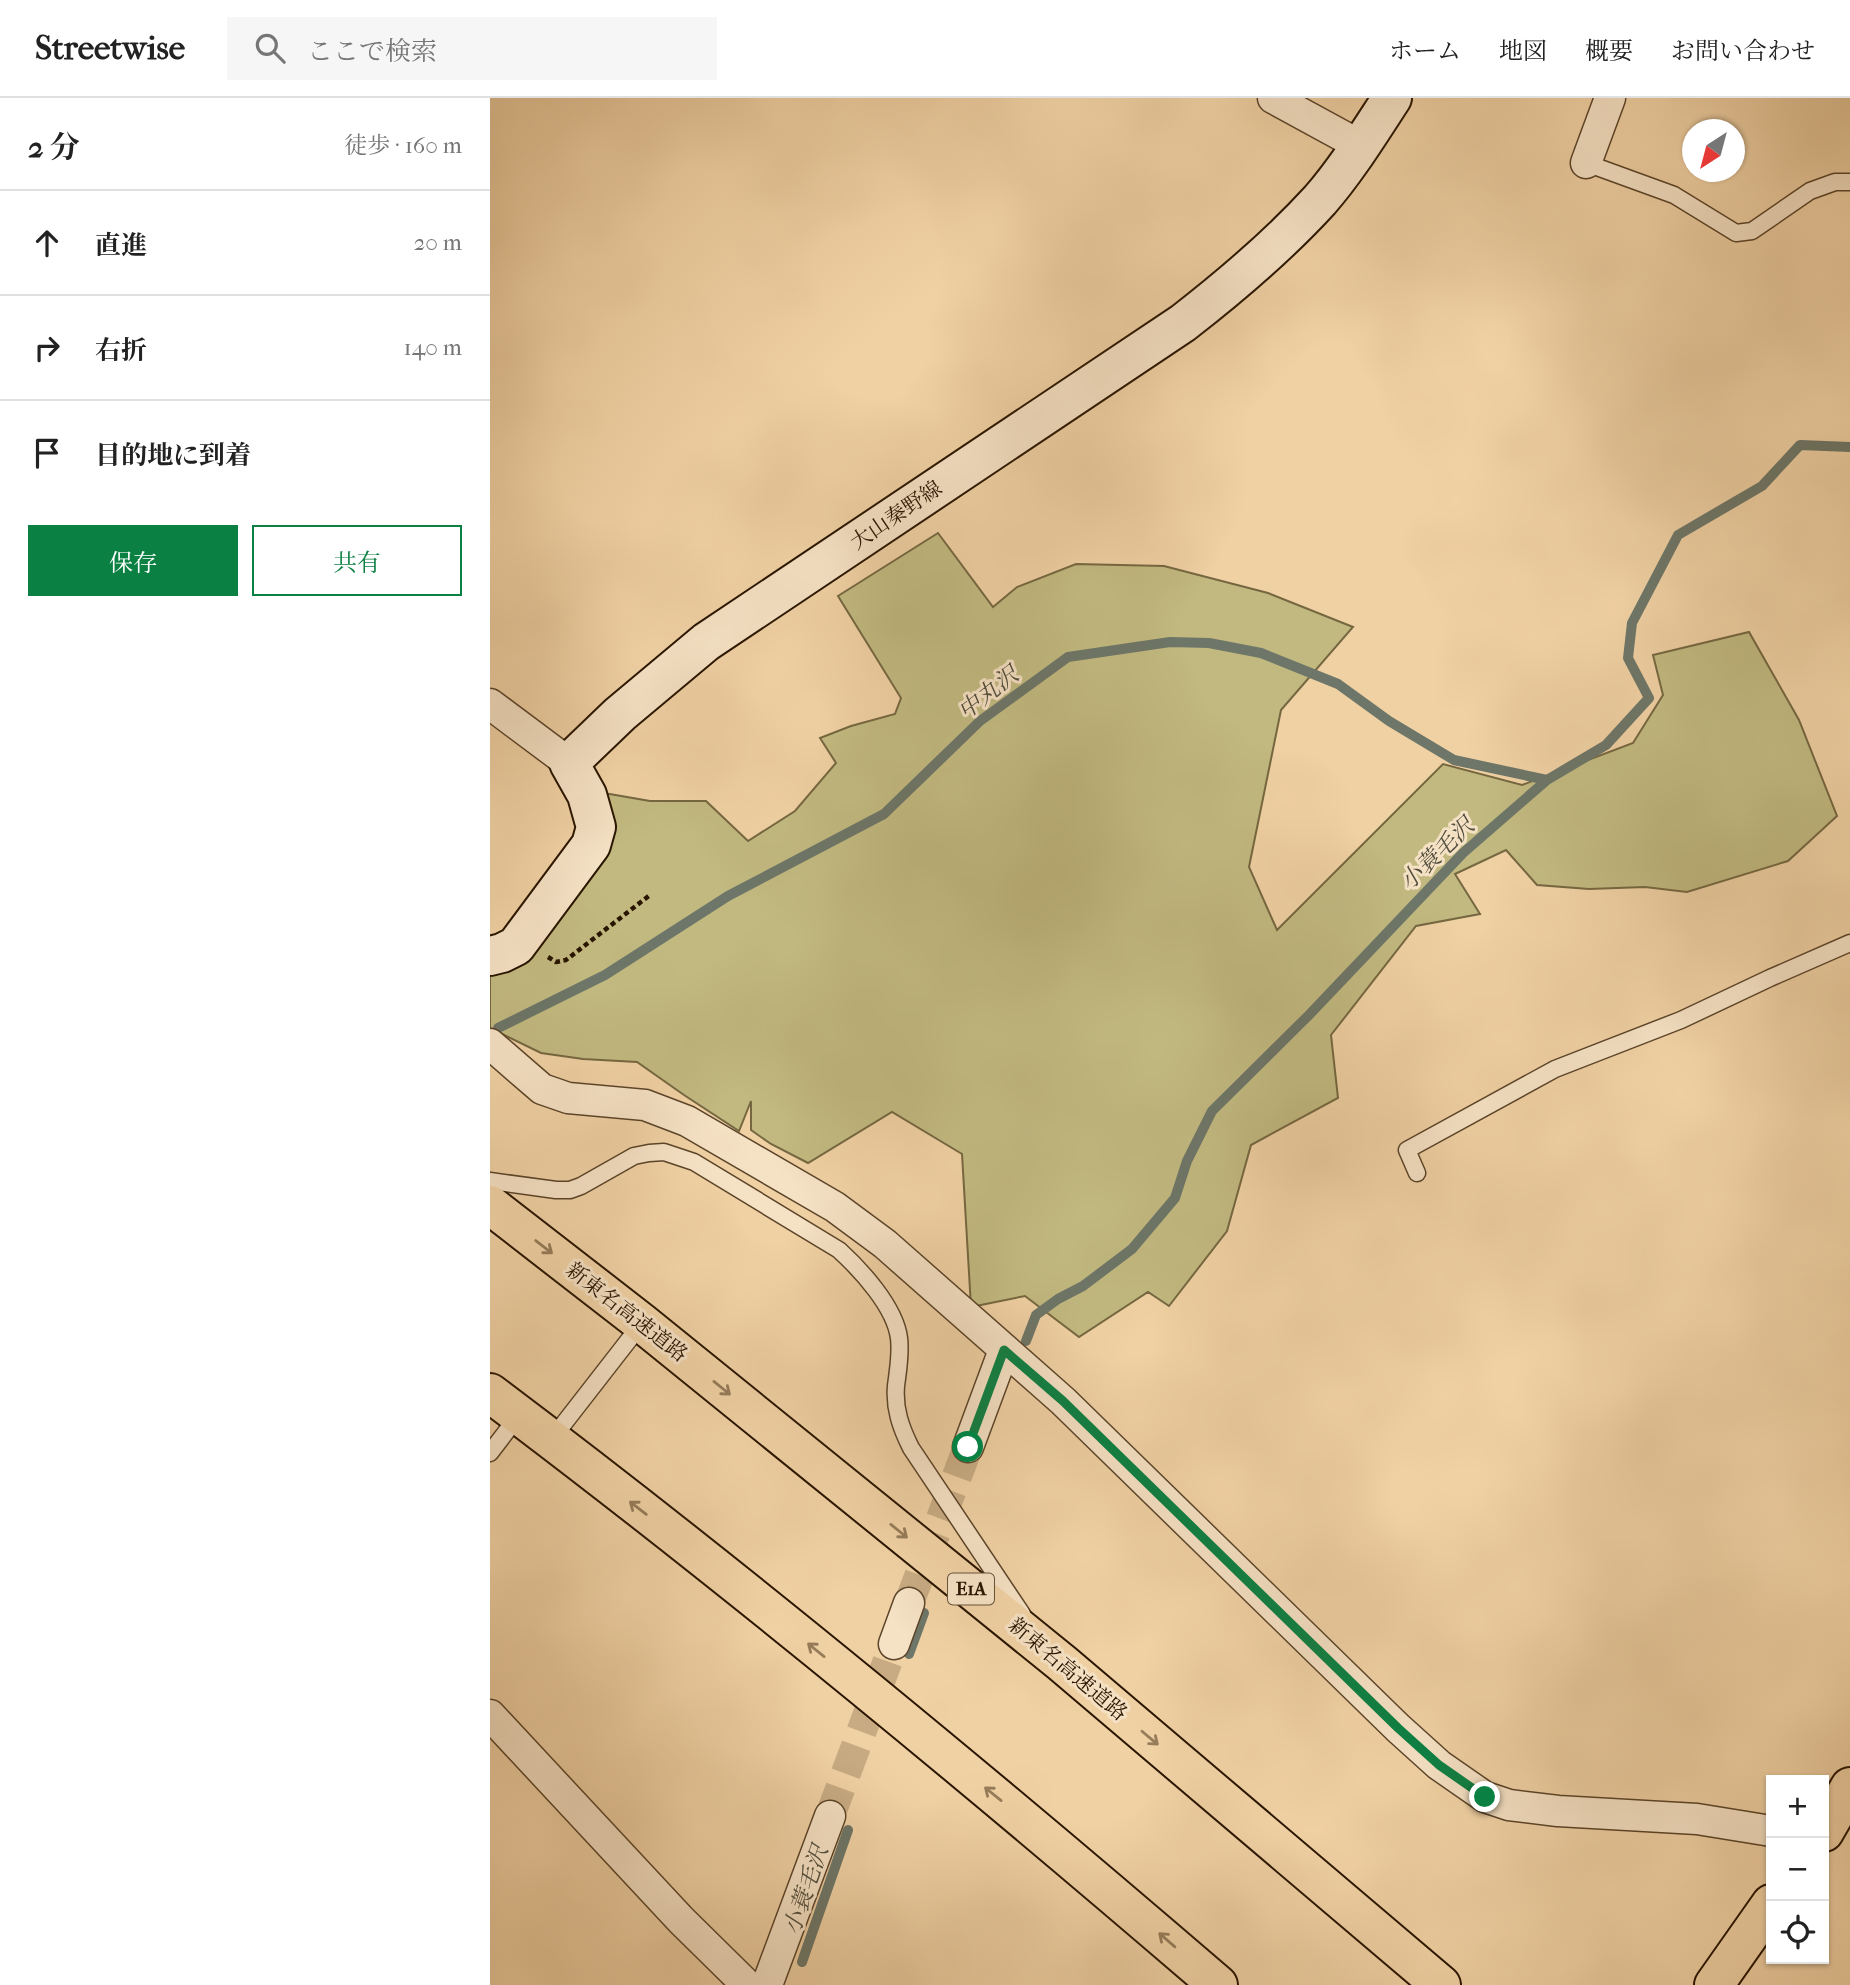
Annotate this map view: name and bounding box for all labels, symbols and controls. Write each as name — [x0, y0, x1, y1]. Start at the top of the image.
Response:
search box — [227, 17, 717, 80]
text: Streetwise — [35, 29, 185, 68]
icon: search — [251, 29, 289, 67]
text: ここで検索 — [307, 36, 437, 67]
text: ホーム — [1389, 37, 1461, 65]
text: 地図 — [1499, 37, 1547, 65]
text: 概要 — [1585, 37, 1633, 65]
text: お問い合わせ — [1671, 37, 1815, 65]
north arrow — [1682, 119, 1745, 182]
text: 2 分 — [28, 130, 80, 165]
text: 徒歩 · 160 m — [344, 132, 462, 159]
icon: ahead — [28, 224, 66, 262]
text: 20 m — [413, 229, 462, 256]
text: 直進 — [95, 230, 147, 261]
icon: right — [28, 329, 66, 367]
text: 140 m — [403, 334, 462, 361]
text: 右折 — [95, 335, 147, 366]
icon: arrive — [28, 434, 66, 472]
text: 目的地に到着 — [95, 440, 251, 471]
street label: 大山秦野線 — [846, 476, 946, 554]
button: 保存 — [28, 525, 238, 596]
button: 共有 — [252, 525, 462, 596]
water label: 中丸沢 — [953, 659, 1026, 725]
water label: 小蓑毛沢 — [1395, 810, 1482, 896]
one-way arrow — [534, 1239, 553, 1254]
street label: 新東名高速道路 — [562, 1257, 692, 1367]
one-way arrow — [713, 1380, 731, 1396]
route start — [952, 1431, 983, 1462]
one-way arrow — [630, 1501, 648, 1516]
one-way arrow — [890, 1523, 908, 1539]
road number: E1A — [948, 1574, 994, 1604]
street label: 新東名高速道路 — [1004, 1613, 1132, 1725]
one-way arrow — [808, 1642, 826, 1658]
one-way arrow — [1141, 1730, 1159, 1746]
map controls — [1766, 1775, 1829, 1964]
button: + — [1766, 1775, 1829, 1838]
route end — [1469, 1781, 1500, 1812]
one-way arrow — [984, 1786, 1002, 1802]
button: − — [1766, 1838, 1829, 1901]
water label: 小蓑毛沢 — [778, 1839, 835, 1938]
button: locate — [1766, 1901, 1829, 1964]
one-way arrow — [1158, 1933, 1176, 1948]

